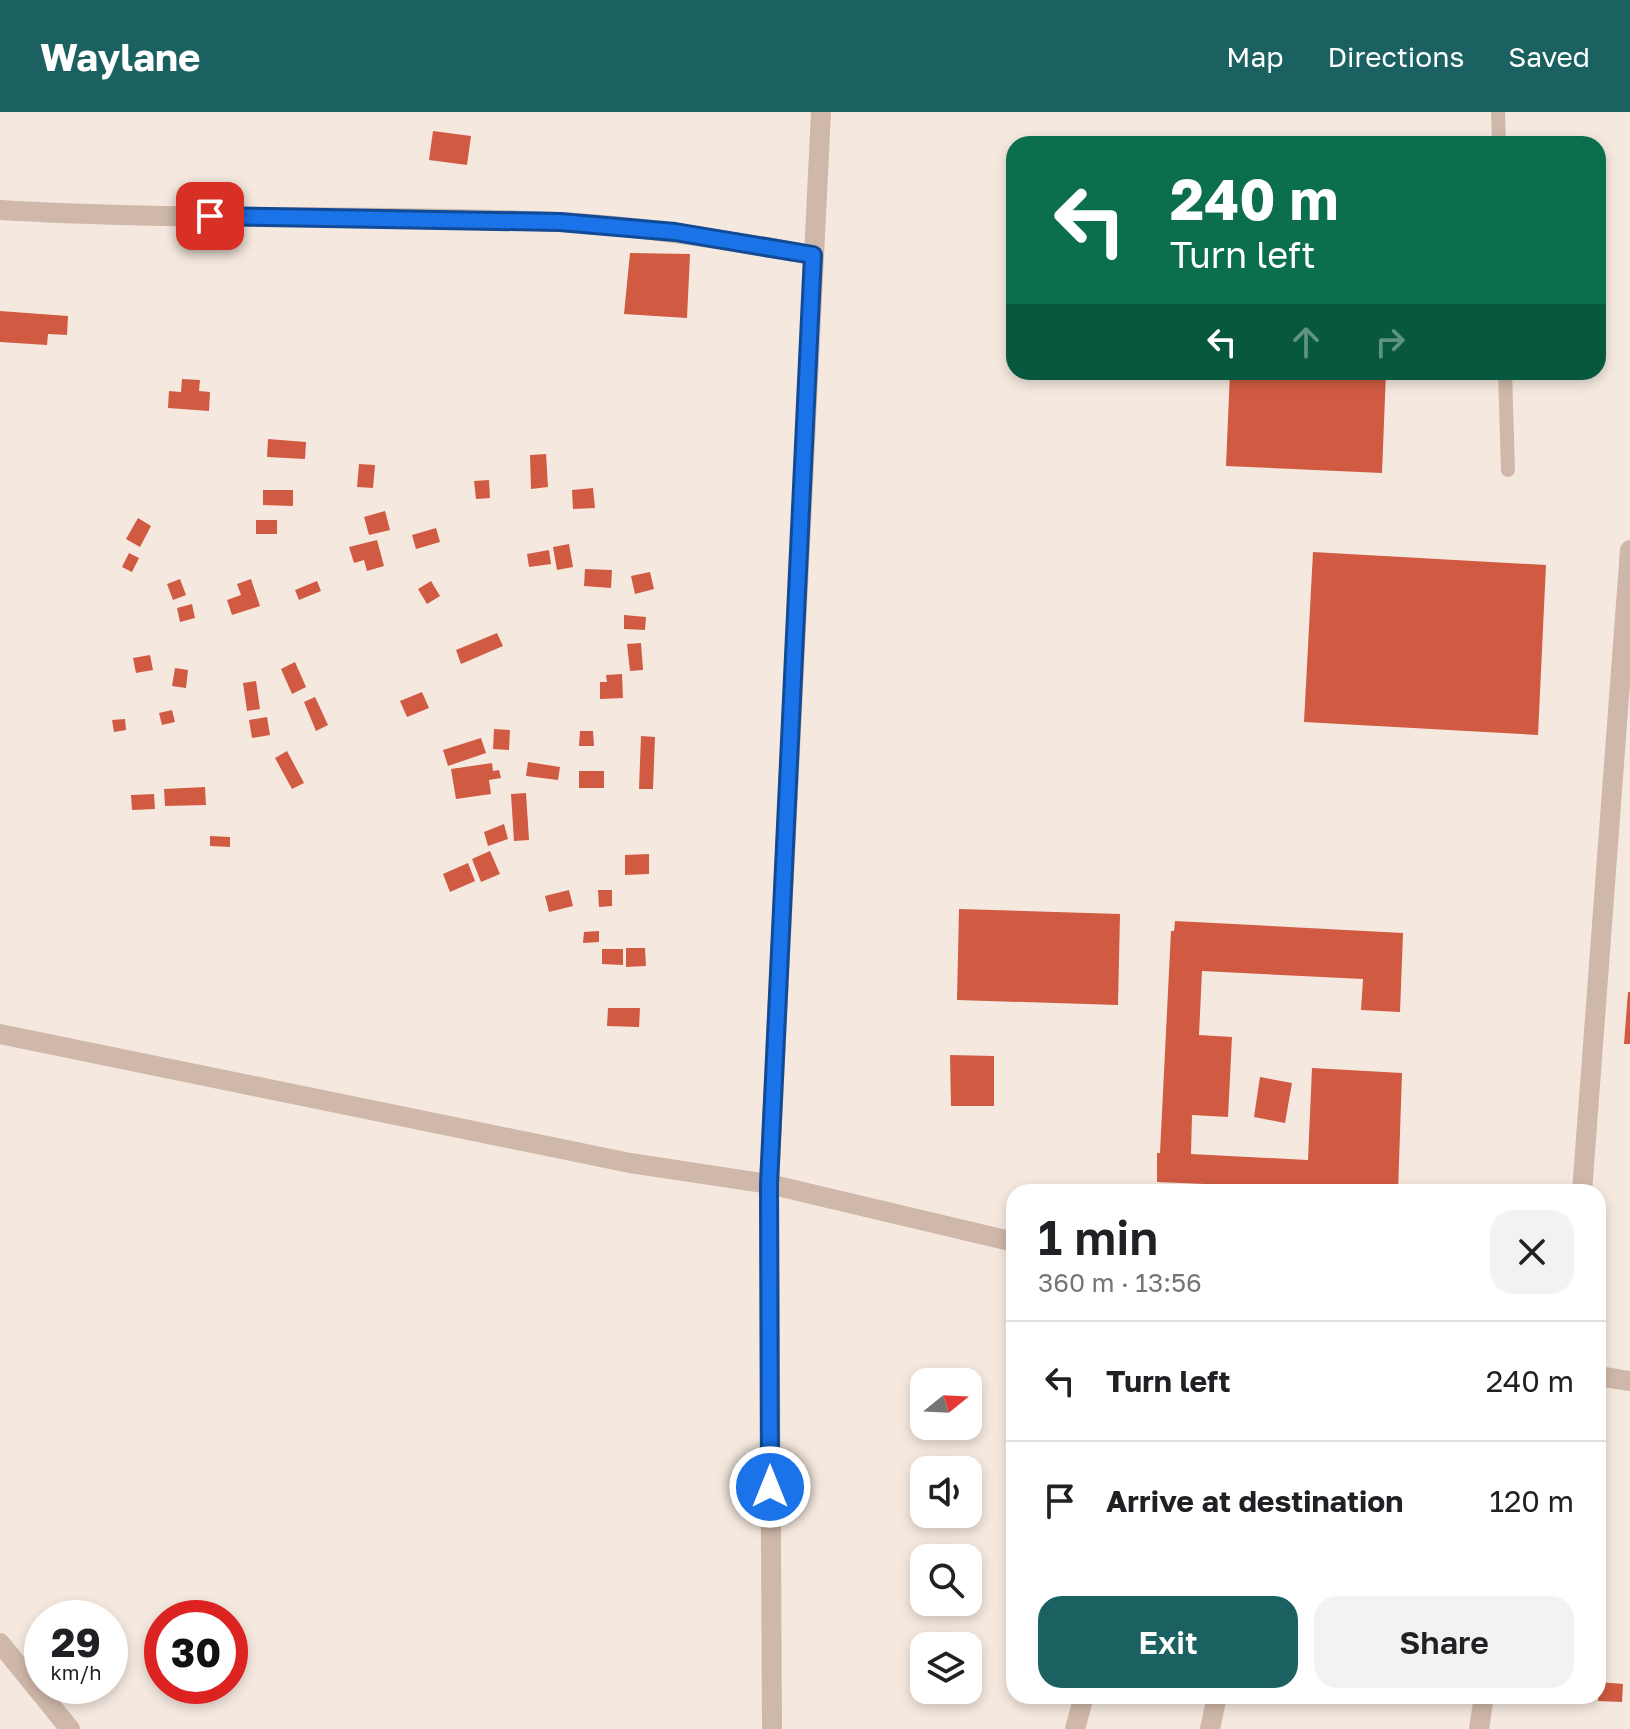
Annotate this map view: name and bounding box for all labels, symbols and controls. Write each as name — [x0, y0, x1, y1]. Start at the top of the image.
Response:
text: Waylane — [40, 34, 201, 79]
text: Map — [1226, 40, 1283, 73]
text: Directions — [1327, 40, 1464, 73]
text: Saved — [1508, 40, 1590, 73]
text: 240 m — [1170, 165, 1339, 232]
icon: left — [1038, 168, 1142, 272]
pin — [176, 182, 244, 250]
icon: arrive — [188, 194, 232, 238]
text: Turn left — [1170, 233, 1316, 276]
icon: left — [1200, 320, 1244, 364]
icon: ahead — [1284, 320, 1328, 364]
icon: right — [1368, 320, 1412, 364]
text: 1 min — [1038, 1208, 1158, 1266]
button: close — [1490, 1210, 1574, 1294]
text: 360 m · 13:56 — [1038, 1267, 1202, 1298]
icon: left — [1038, 1359, 1082, 1403]
text: Turn left — [1106, 1363, 1231, 1399]
text: 240 m — [1486, 1363, 1574, 1399]
north arrow — [910, 1368, 982, 1440]
map controls — [910, 1368, 982, 1704]
position arrow — [728, 1445, 812, 1529]
button: sound — [910, 1456, 982, 1528]
icon: arrive — [1038, 1479, 1082, 1523]
text: Arrive at destination — [1106, 1483, 1403, 1519]
text: 120 m — [1489, 1483, 1574, 1519]
button: search — [910, 1544, 982, 1616]
button: Exit — [1038, 1596, 1298, 1688]
button: Share — [1314, 1596, 1574, 1688]
speed limit sign: 30 — [144, 1600, 248, 1704]
text: 29 — [51, 1618, 101, 1666]
button: layers — [910, 1632, 982, 1704]
text: km/h — [51, 1660, 101, 1684]

